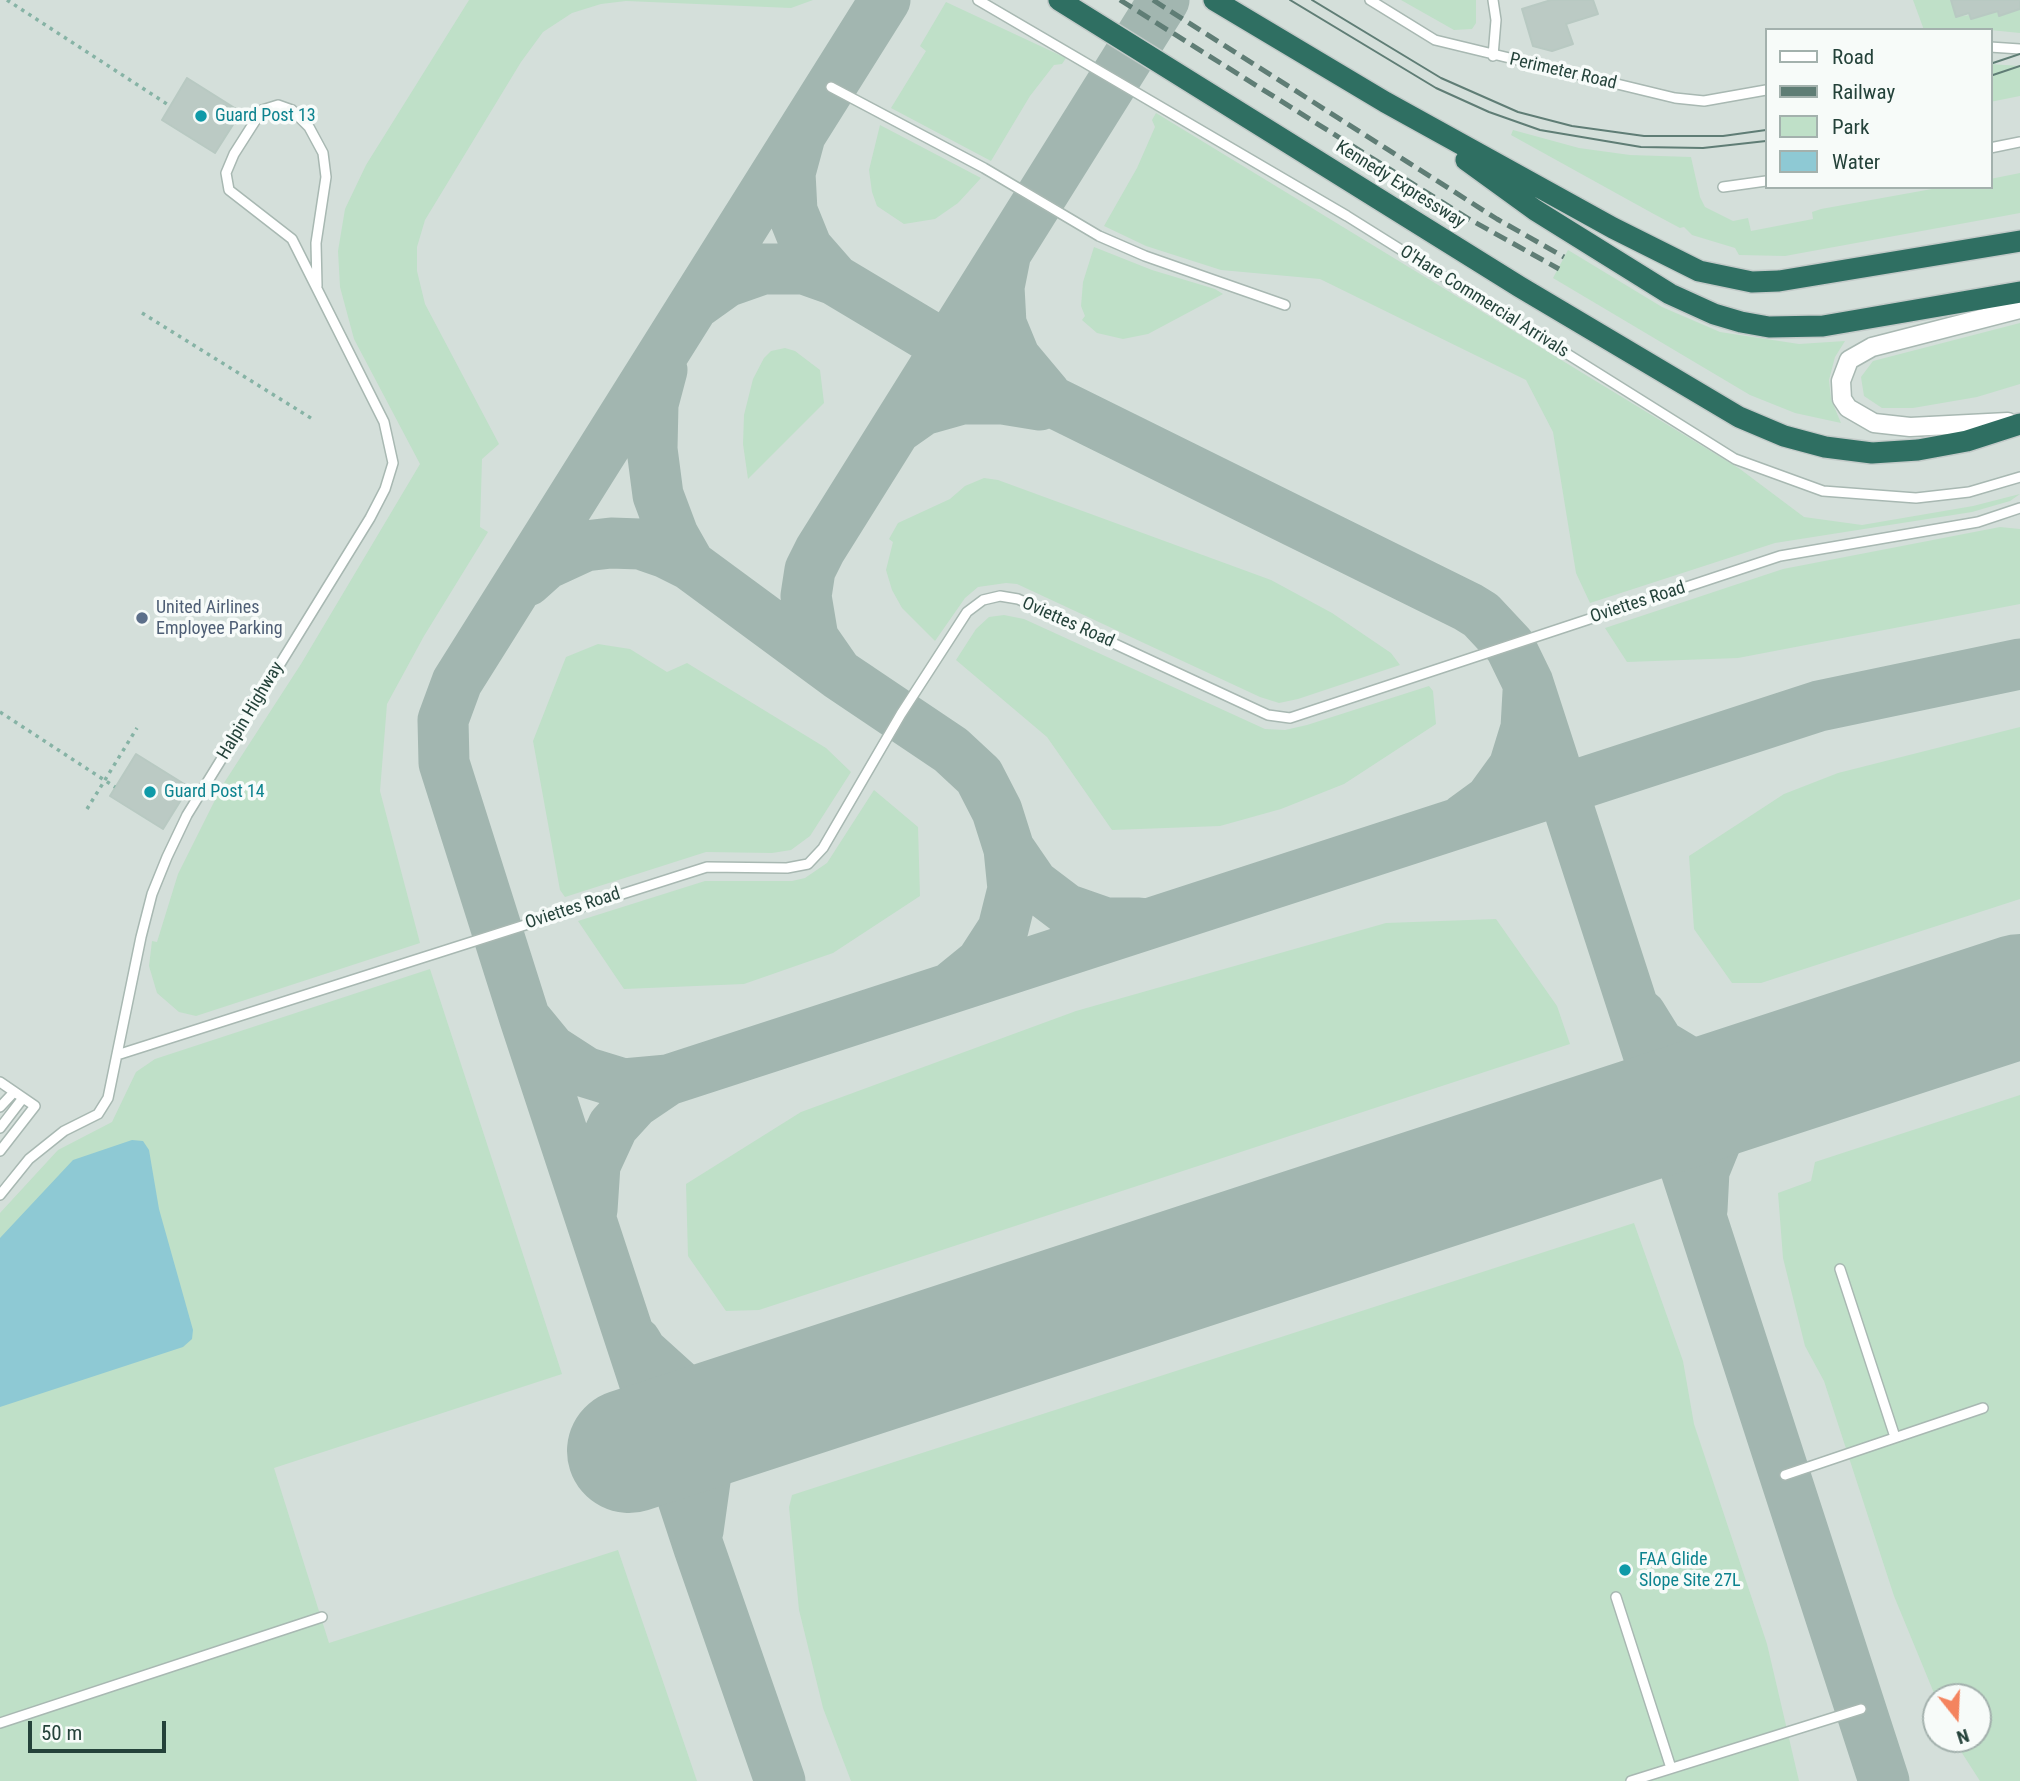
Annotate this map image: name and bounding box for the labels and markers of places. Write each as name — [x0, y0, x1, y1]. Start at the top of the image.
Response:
place label: Guard Post 13 — [215, 105, 316, 127]
marker: Guard Post 13 — [193, 108, 209, 124]
place label: United Airlines Employee Parking — [156, 597, 283, 640]
marker: United Airlines Employee Parking — [134, 610, 150, 626]
place label: Guard Post 14 — [164, 781, 265, 803]
marker: Guard Post 14 — [142, 784, 158, 800]
place label: FAA Glide Slope Site 27L — [1639, 1549, 1741, 1592]
marker: FAA Glide Slope Site 27L — [1617, 1562, 1633, 1578]

